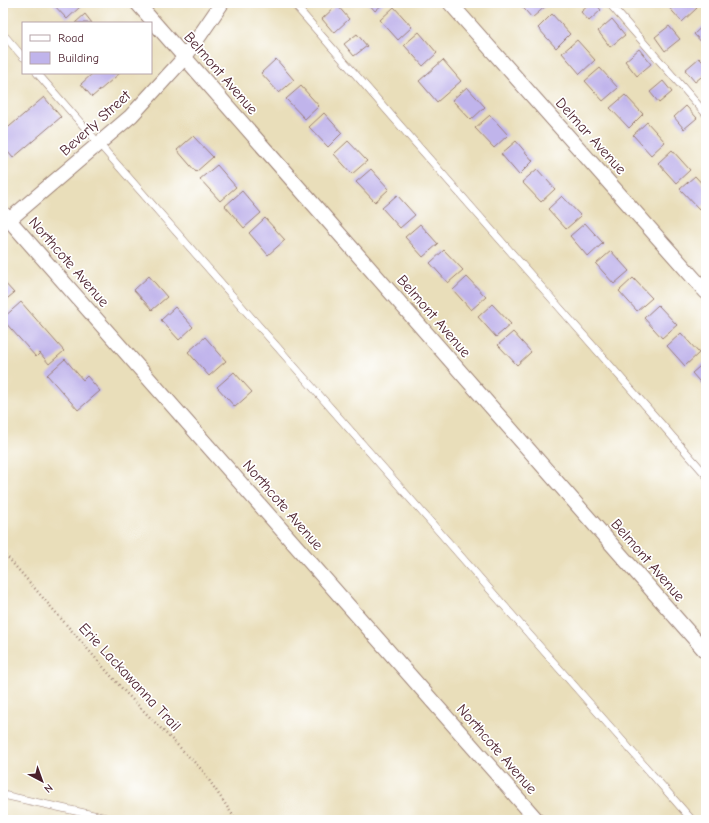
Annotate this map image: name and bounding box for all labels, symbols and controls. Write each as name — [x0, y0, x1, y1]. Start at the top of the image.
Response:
legend — [22, 22, 152, 74]
street label: Belmont Avenue — [180, 28, 262, 118]
text: Road — [58, 31, 84, 45]
text: Building — [58, 51, 99, 65]
street label: Beverly Street — [56, 86, 135, 159]
street label: Delmar Avenue — [552, 94, 630, 178]
street label: Northcote Avenue — [25, 213, 113, 311]
street label: Belmont Avenue — [393, 271, 475, 361]
street label: Northcote Avenue — [239, 456, 327, 554]
street label: Belmont Avenue — [607, 515, 689, 605]
street label: Erie Lackawanna Trail — [75, 619, 185, 735]
street label: Northcote Avenue — [453, 700, 541, 798]
north arrow — [22, 761, 62, 801]
text: N — [41, 781, 55, 795]

